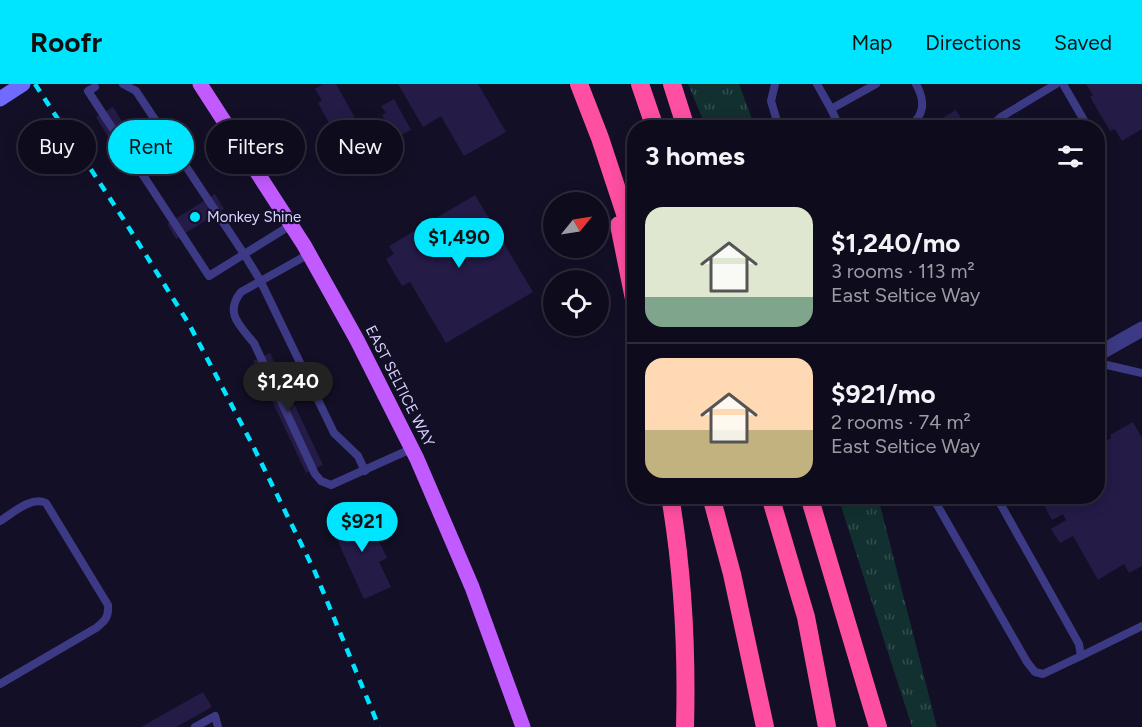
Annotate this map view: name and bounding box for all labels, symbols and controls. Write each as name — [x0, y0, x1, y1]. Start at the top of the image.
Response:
text: Roofr — [30, 25, 102, 59]
text: Map — [851, 30, 892, 55]
text: Directions — [925, 30, 1021, 55]
text: Saved — [1054, 30, 1112, 55]
chip: Buy — [18, 120, 96, 174]
chip: Rent — [108, 120, 194, 174]
chip: Filters — [206, 120, 305, 174]
chip: New — [317, 120, 403, 174]
text: 3 homes — [645, 140, 745, 172]
icon: filters — [1054, 140, 1087, 173]
north arrow — [543, 192, 609, 258]
map controls — [543, 192, 609, 336]
place label: Monkey Shine — [207, 208, 301, 226]
marker: Monkey Shine — [188, 210, 202, 224]
pin: $1,490 — [410, 218, 508, 269]
text: $1,490 — [428, 225, 490, 249]
text: $1,240/mo — [831, 227, 960, 259]
icon: home — [693, 231, 765, 303]
text: 3 rooms · 113 m² — [831, 259, 975, 283]
button: locate — [543, 270, 609, 336]
text: East Seltice Way — [831, 283, 980, 307]
street label: EAST SELTICE WAY — [362, 322, 438, 450]
pin: $1,240 — [239, 362, 337, 413]
text: $1,240 — [257, 369, 319, 393]
text: $921/mo — [831, 378, 936, 410]
icon: home — [693, 382, 765, 454]
text: 2 rooms · 74 m² — [831, 410, 971, 434]
text: East Seltice Way — [831, 434, 980, 458]
pin: $921 — [326, 502, 398, 553]
text: $921 — [341, 509, 383, 533]

